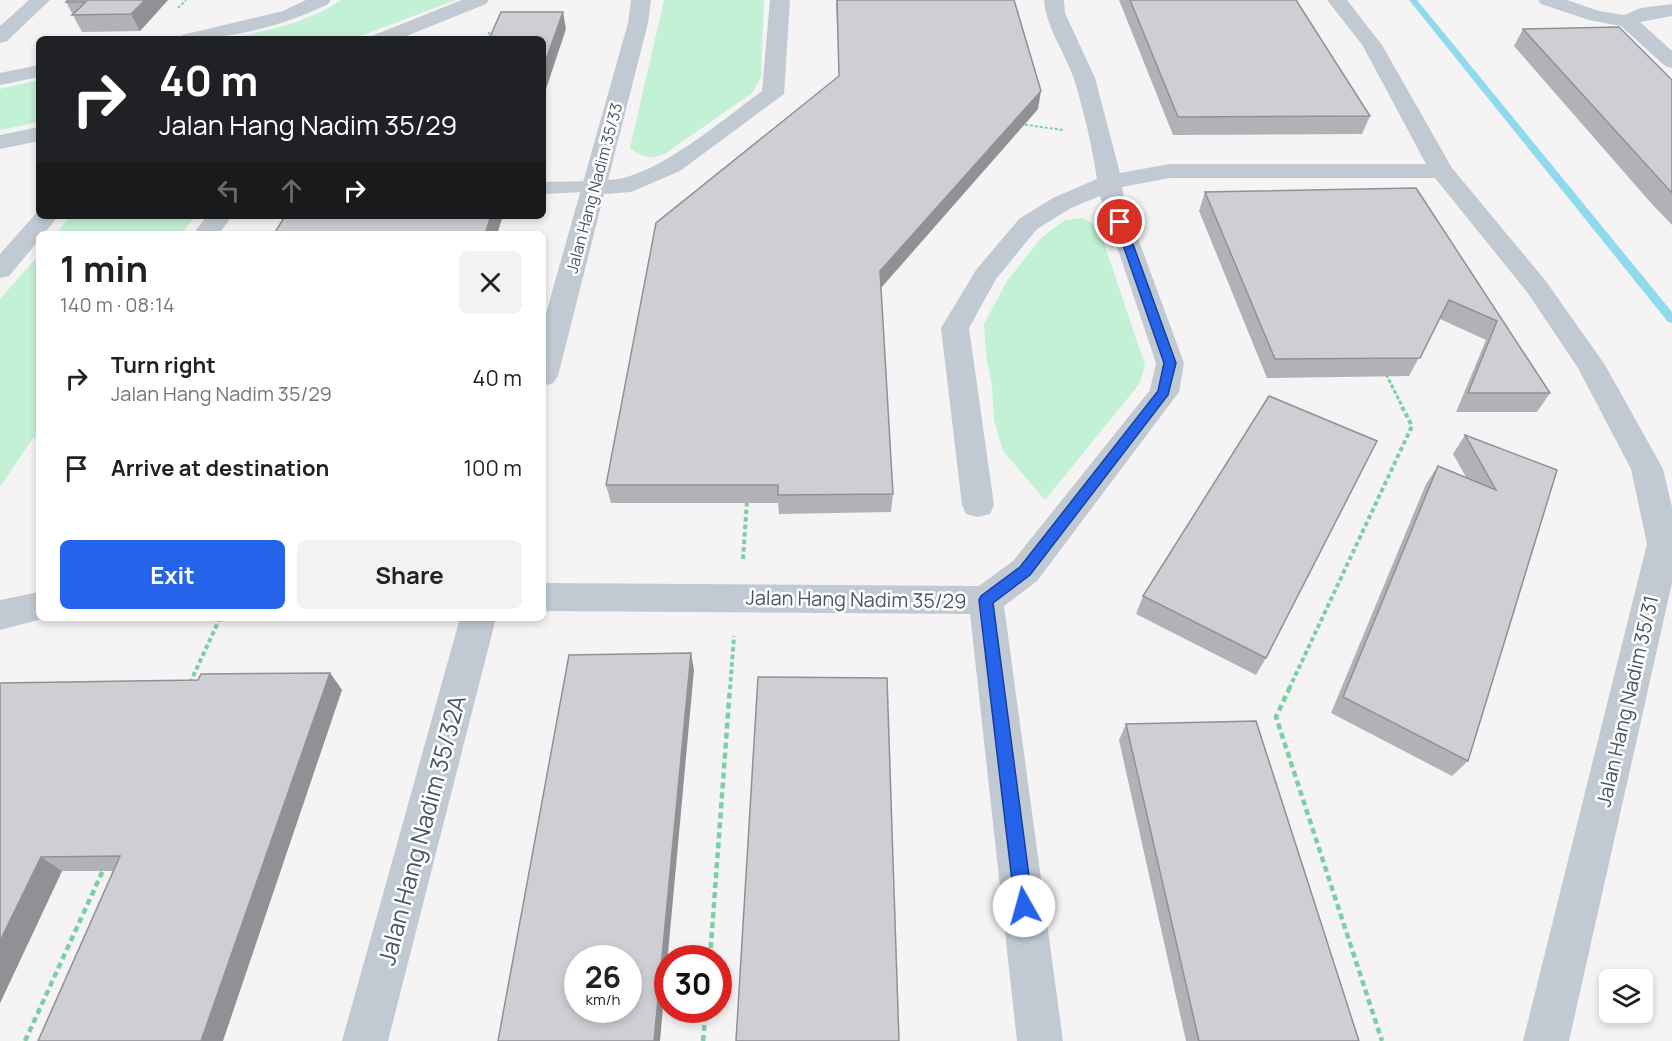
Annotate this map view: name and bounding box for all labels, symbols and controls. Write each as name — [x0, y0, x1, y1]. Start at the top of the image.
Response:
text: 40 m — [159, 51, 258, 109]
icon: right — [60, 60, 138, 138]
street label: Jalan Hang Nadim 35/33 — [561, 100, 627, 276]
text: Jalan Hang Nadim 35/29 — [159, 106, 457, 143]
icon: left — [212, 174, 245, 207]
icon: ahead — [275, 174, 308, 207]
icon: right — [338, 174, 371, 207]
pin — [1094, 196, 1145, 247]
icon: arrive — [1103, 205, 1136, 238]
text: 1 min — [60, 244, 148, 293]
button: close — [459, 251, 522, 314]
text: 140 m · 08:14 — [60, 291, 175, 318]
text: Turn right — [111, 350, 216, 380]
icon: right — [60, 362, 93, 395]
text: 40 m — [473, 363, 522, 393]
text: Jalan Hang Nadim 35/29 — [111, 380, 332, 407]
icon: arrive — [60, 452, 93, 485]
text: Arrive at destination — [111, 453, 329, 483]
text: 100 m — [464, 453, 522, 483]
button: Exit — [60, 540, 285, 609]
button: Share — [297, 540, 522, 609]
street label: Jalan Hang Nadim 35/29 — [745, 584, 967, 614]
street label: Jalan Hang Nadim 35/31 — [1590, 593, 1664, 809]
street label: Jalan Hang Nadim 35/32A — [369, 691, 473, 969]
position arrow — [992, 874, 1056, 938]
speed limit sign: 30 — [654, 945, 732, 1023]
text: 26 — [585, 956, 621, 997]
map controls — [1599, 969, 1653, 1023]
button: layers — [1599, 969, 1653, 1023]
text: km/h — [586, 989, 620, 1010]

